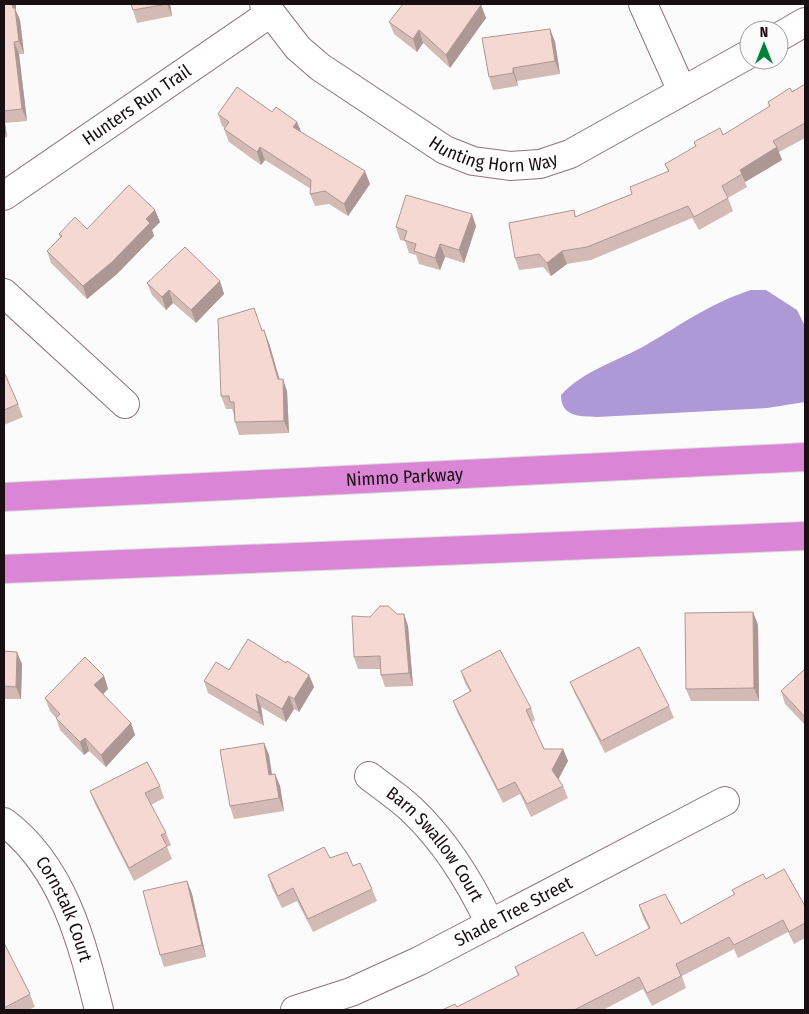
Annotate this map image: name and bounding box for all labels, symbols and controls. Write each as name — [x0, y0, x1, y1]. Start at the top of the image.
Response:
north arrow — [739, 20, 789, 70]
text: N — [760, 24, 768, 41]
street label: Hunters Run Trail — [78, 60, 195, 150]
street label: Hunting Horn Way — [425, 131, 561, 177]
street label: Nimmo Parkway — [346, 463, 463, 491]
street label: Barn Swallow Court — [382, 782, 488, 906]
street label: Cornstalk Court — [31, 852, 97, 964]
street label: Shade Tree Street — [451, 872, 576, 952]

